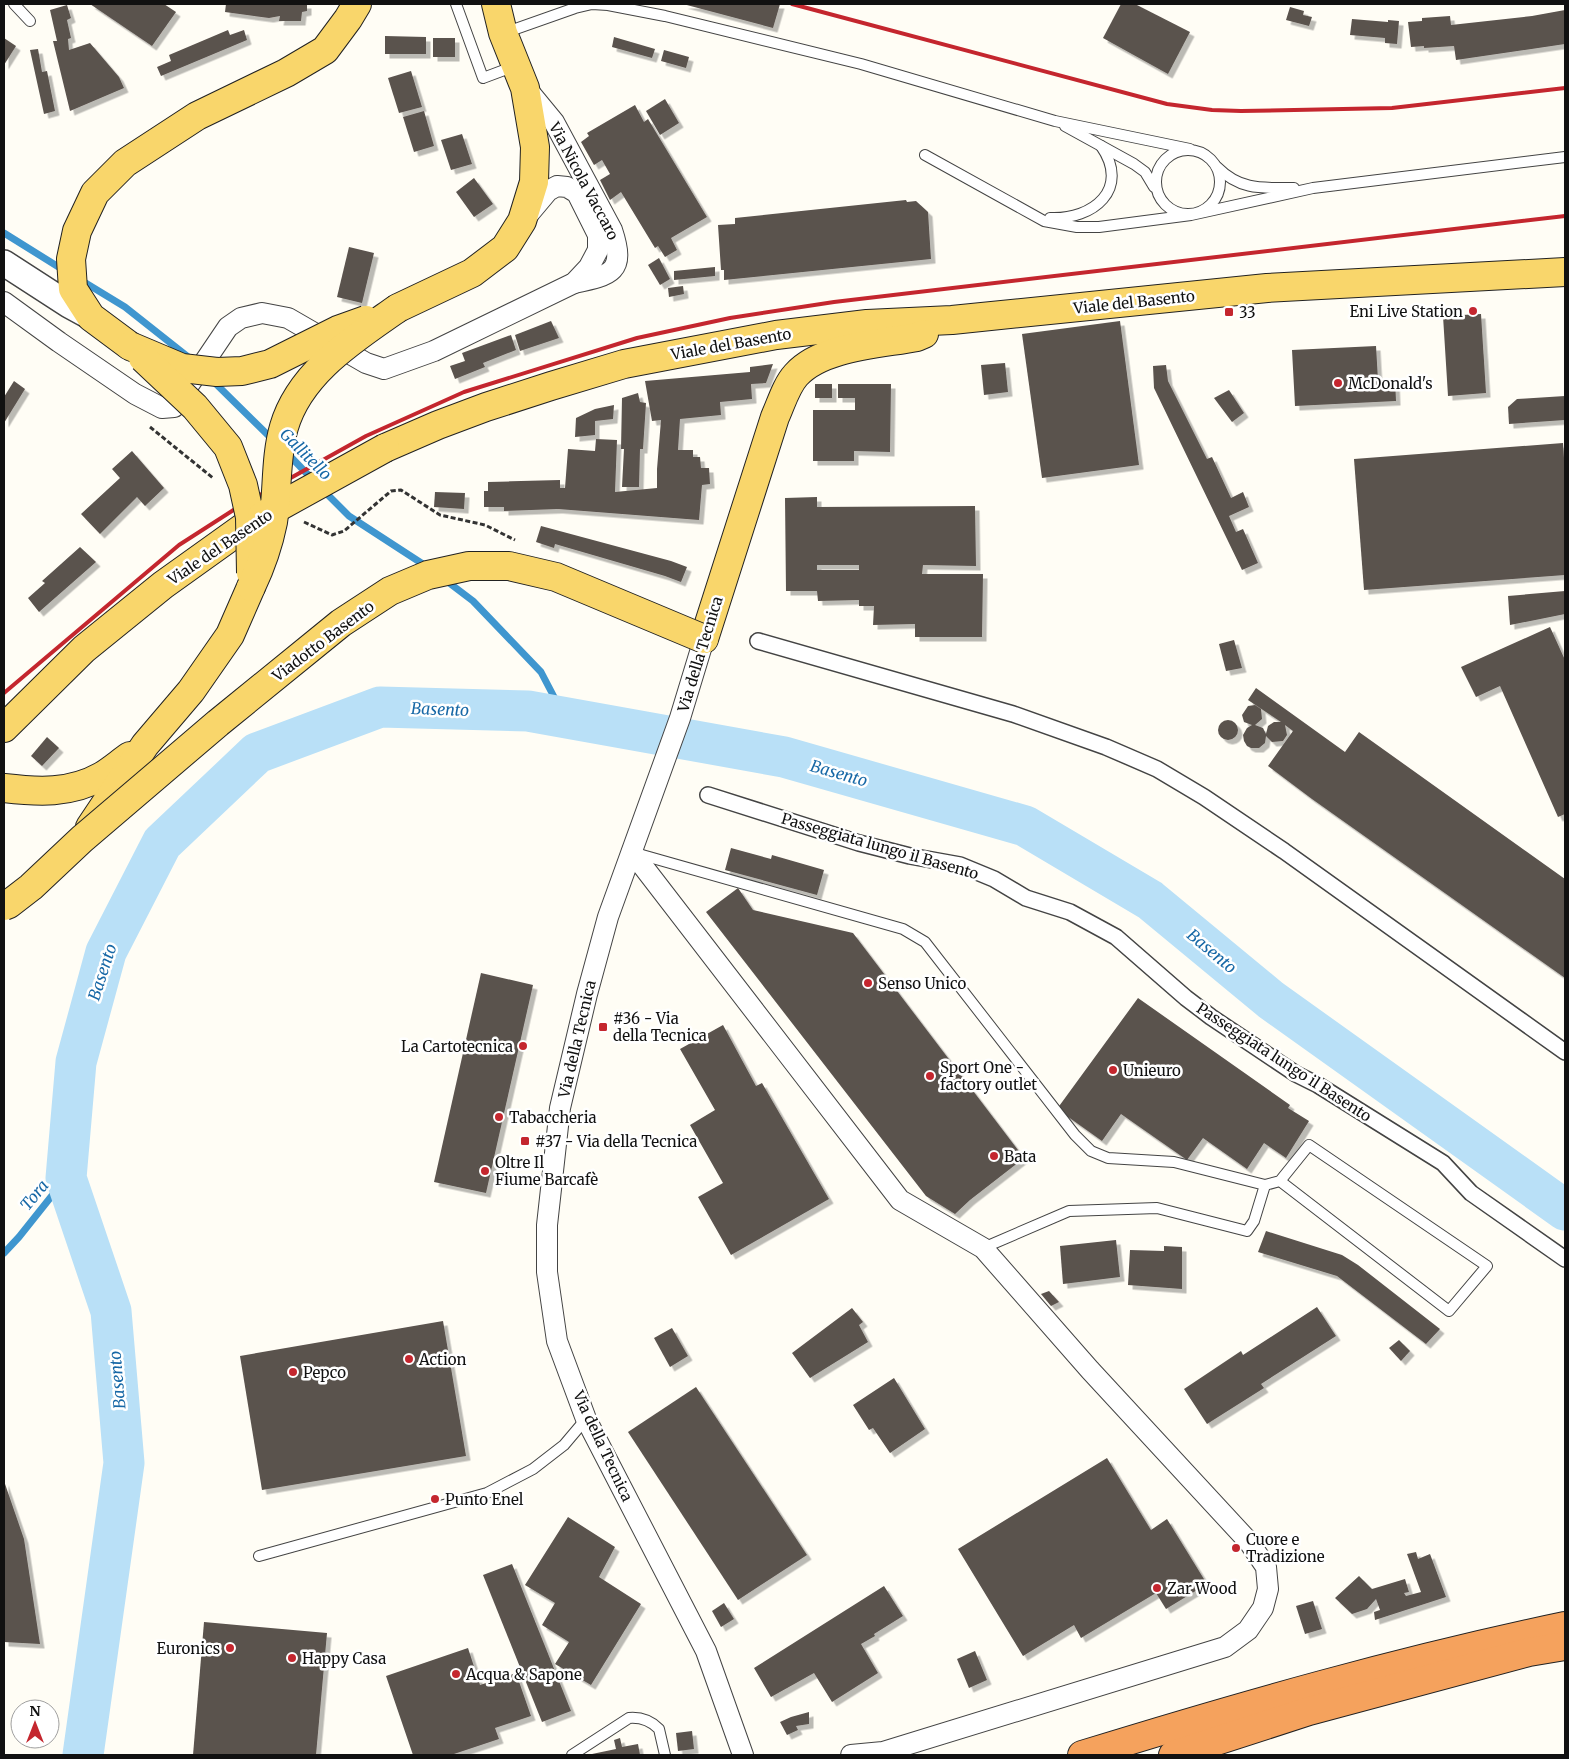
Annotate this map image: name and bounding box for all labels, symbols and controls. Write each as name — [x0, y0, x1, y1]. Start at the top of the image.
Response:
street label: Via Nicola Vaccaro — [545, 118, 623, 243]
street label: Viale del Basento — [1071, 286, 1196, 318]
place label: Eni Live Station — [1349, 302, 1463, 321]
place label: 33 — [1239, 303, 1256, 322]
marker: Eni Live Station — [1467, 305, 1479, 317]
marker: 33 — [1223, 306, 1235, 318]
street label: Viale del Basento — [668, 324, 793, 364]
place label: McDonald's — [1348, 374, 1433, 393]
marker: McDonald's — [1332, 377, 1344, 389]
water label: Gallitello — [276, 424, 336, 484]
street label: Viale del Basento — [163, 505, 276, 589]
street label: Via della Tecnica — [673, 594, 727, 715]
street label: Viadotto Basento — [268, 596, 378, 686]
water label: Basento — [410, 698, 470, 720]
water label: Basento — [808, 755, 870, 791]
street label: Passeggiata lungo il Basento — [779, 809, 981, 883]
water label: Basento — [1183, 925, 1241, 977]
water label: Basento — [83, 941, 121, 1003]
place label: Senso Unico — [878, 974, 967, 993]
marker: Senso Unico — [862, 977, 874, 989]
street label: Via della Tecnica — [554, 978, 600, 1101]
street label: Passeggiata lungo il Basento — [1193, 998, 1375, 1126]
place label: #36 - Via della Tecnica — [613, 1009, 707, 1045]
marker: #36 - Via della Tecnica — [597, 1021, 609, 1033]
place label: La Cartotecnica — [401, 1037, 513, 1056]
marker: La Cartotecnica — [517, 1040, 529, 1052]
place label: Sport One - factory outlet — [940, 1058, 1037, 1094]
place label: Unieuro — [1123, 1061, 1181, 1080]
marker: Unieuro — [1107, 1064, 1119, 1076]
marker: Sport One - factory outlet — [924, 1070, 936, 1082]
place label: Tabaccheria — [509, 1108, 597, 1127]
marker: Tabaccheria — [493, 1111, 505, 1123]
place label: #37 - Via della Tecnica — [535, 1132, 697, 1151]
marker: #37 - Via della Tecnica — [519, 1135, 531, 1147]
place label: Bata — [1004, 1147, 1036, 1166]
marker: Bata — [988, 1150, 1000, 1162]
place label: Oltre Il Fiume Barcafè — [495, 1153, 598, 1189]
marker: Oltre Il Fiume Barcafè — [479, 1165, 491, 1177]
water label: Tora — [16, 1176, 52, 1214]
water label: Basento — [104, 1350, 130, 1410]
place label: Action — [418, 1350, 467, 1369]
marker: Action — [403, 1353, 415, 1365]
place label: Pepco — [303, 1363, 346, 1382]
marker: Pepco — [287, 1366, 299, 1378]
street label: Via della Tecnica — [569, 1387, 637, 1504]
place label: Punto Enel — [445, 1490, 524, 1509]
marker: Punto Enel — [429, 1493, 441, 1505]
place label: Cuore e Tradizione — [1246, 1530, 1325, 1566]
marker: Cuore e Tradizione — [1230, 1542, 1242, 1554]
place label: Zar Wood — [1167, 1579, 1237, 1598]
marker: Zar Wood — [1151, 1582, 1163, 1594]
place label: Euronics — [157, 1639, 220, 1658]
marker: Euronics — [224, 1642, 236, 1654]
place label: Happy Casa — [302, 1649, 386, 1668]
marker: Happy Casa — [286, 1652, 298, 1664]
place label: Acqua & Sapone — [465, 1665, 582, 1684]
marker: Acqua & Sapone — [450, 1668, 462, 1680]
north arrow — [10, 1699, 60, 1749]
text: N — [29, 1702, 41, 1720]

